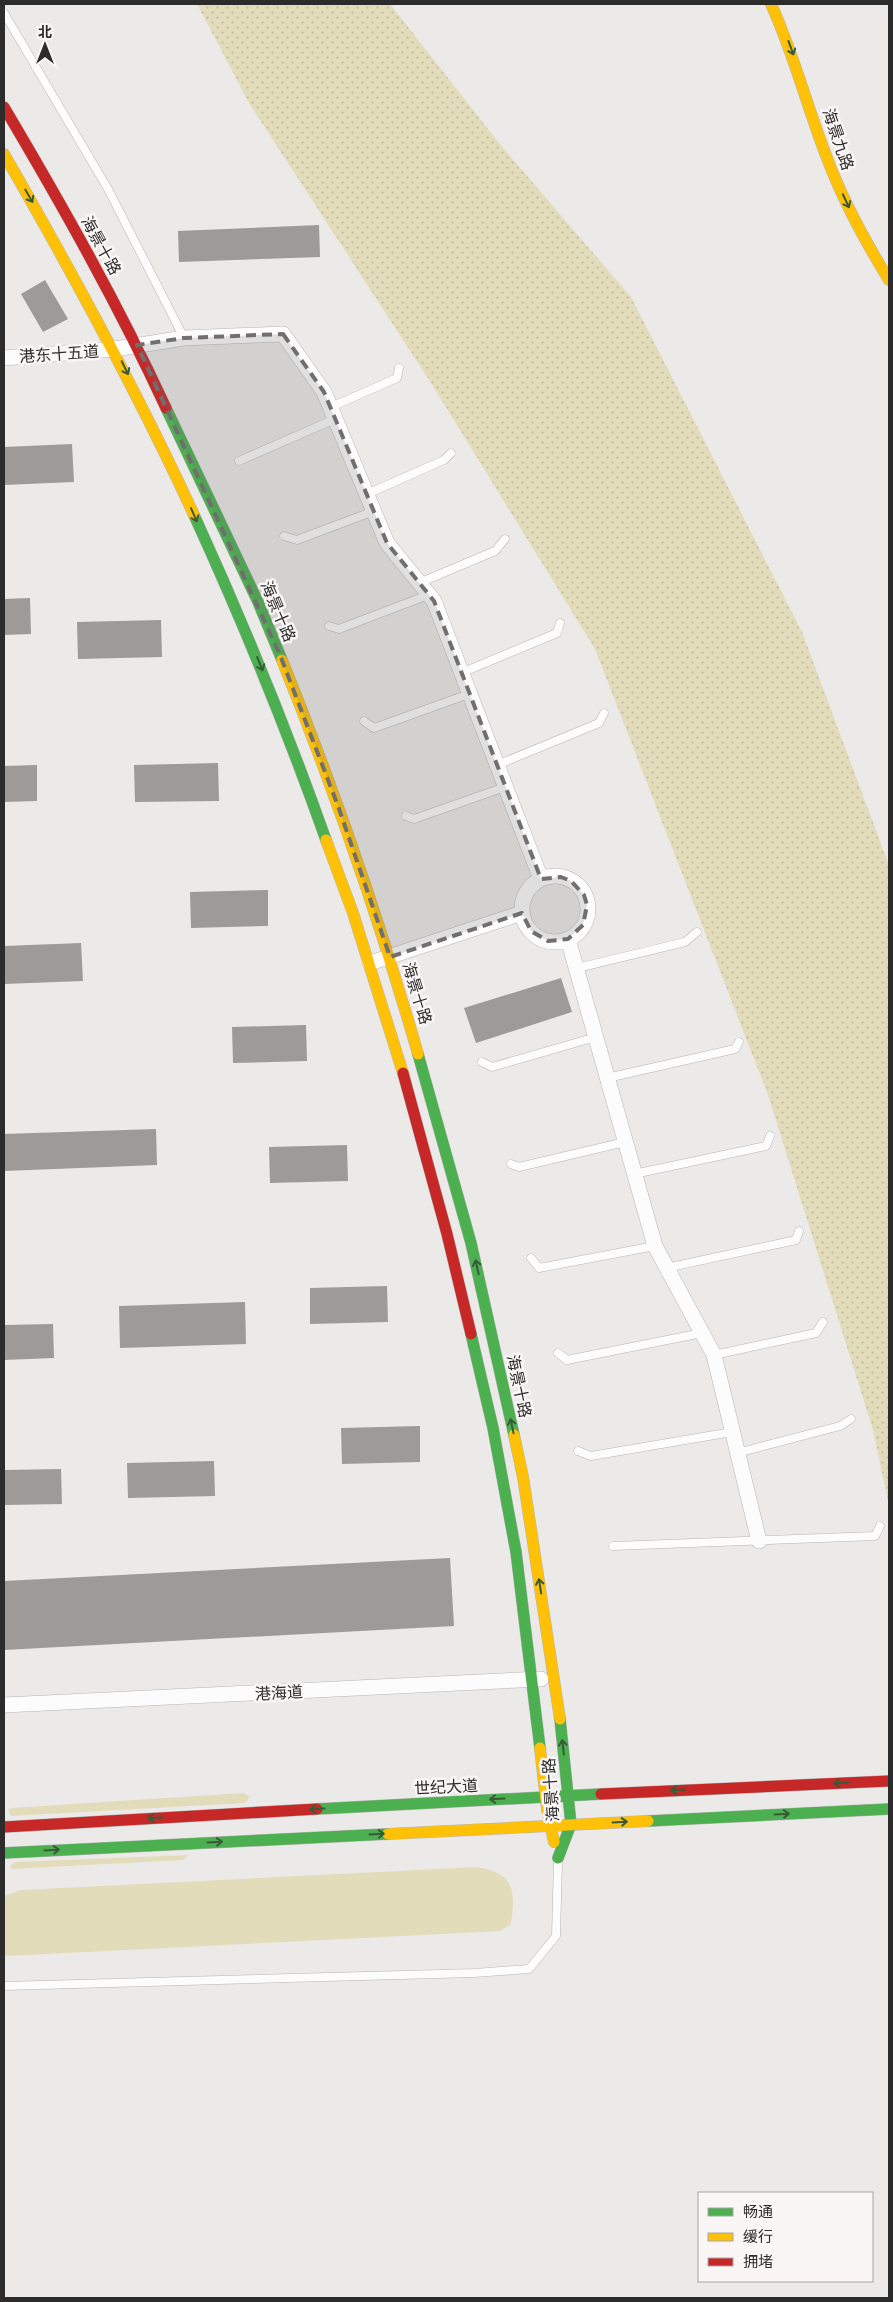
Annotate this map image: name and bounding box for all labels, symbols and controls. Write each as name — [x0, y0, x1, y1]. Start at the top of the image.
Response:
north arrow — [20, 20, 70, 70]
text: 北 — [38, 23, 52, 40]
one-way arrow — [787, 40, 796, 56]
street label: 海景九路 — [820, 106, 858, 172]
one-way arrow — [24, 188, 34, 202]
one-way arrow — [842, 193, 851, 208]
street label: 海景十路 — [78, 212, 126, 278]
street label: 港东十五道 — [18, 341, 100, 365]
one-way arrow — [120, 360, 130, 375]
one-way arrow — [190, 507, 200, 522]
street label: 海景十路 — [258, 578, 300, 644]
one-way arrow — [256, 655, 265, 671]
street label: 海景十路 — [400, 960, 436, 1026]
one-way arrow — [472, 1260, 481, 1276]
street label: 海景十路 — [504, 1353, 536, 1419]
one-way arrow — [507, 1418, 516, 1434]
one-way arrow — [535, 1578, 545, 1594]
street label: 港海道 — [255, 1681, 303, 1703]
one-way arrow — [558, 1739, 568, 1755]
street label: 海景十路 — [538, 1757, 562, 1823]
street label: 世纪大道 — [414, 1775, 478, 1797]
one-way arrow — [833, 1779, 849, 1788]
one-way arrow — [670, 1786, 686, 1795]
one-way arrow — [489, 1795, 505, 1804]
one-way arrow — [309, 1805, 325, 1814]
one-way arrow — [774, 1810, 790, 1819]
one-way arrow — [147, 1814, 163, 1823]
one-way arrow — [611, 1817, 627, 1826]
one-way arrow — [368, 1829, 385, 1839]
one-way arrow — [206, 1838, 222, 1847]
one-way arrow — [44, 1846, 60, 1855]
legend — [698, 2192, 873, 2282]
text: 畅通 — [743, 2202, 773, 2220]
text: 缓行 — [743, 2227, 773, 2245]
text: 拥堵 — [743, 2252, 773, 2270]

